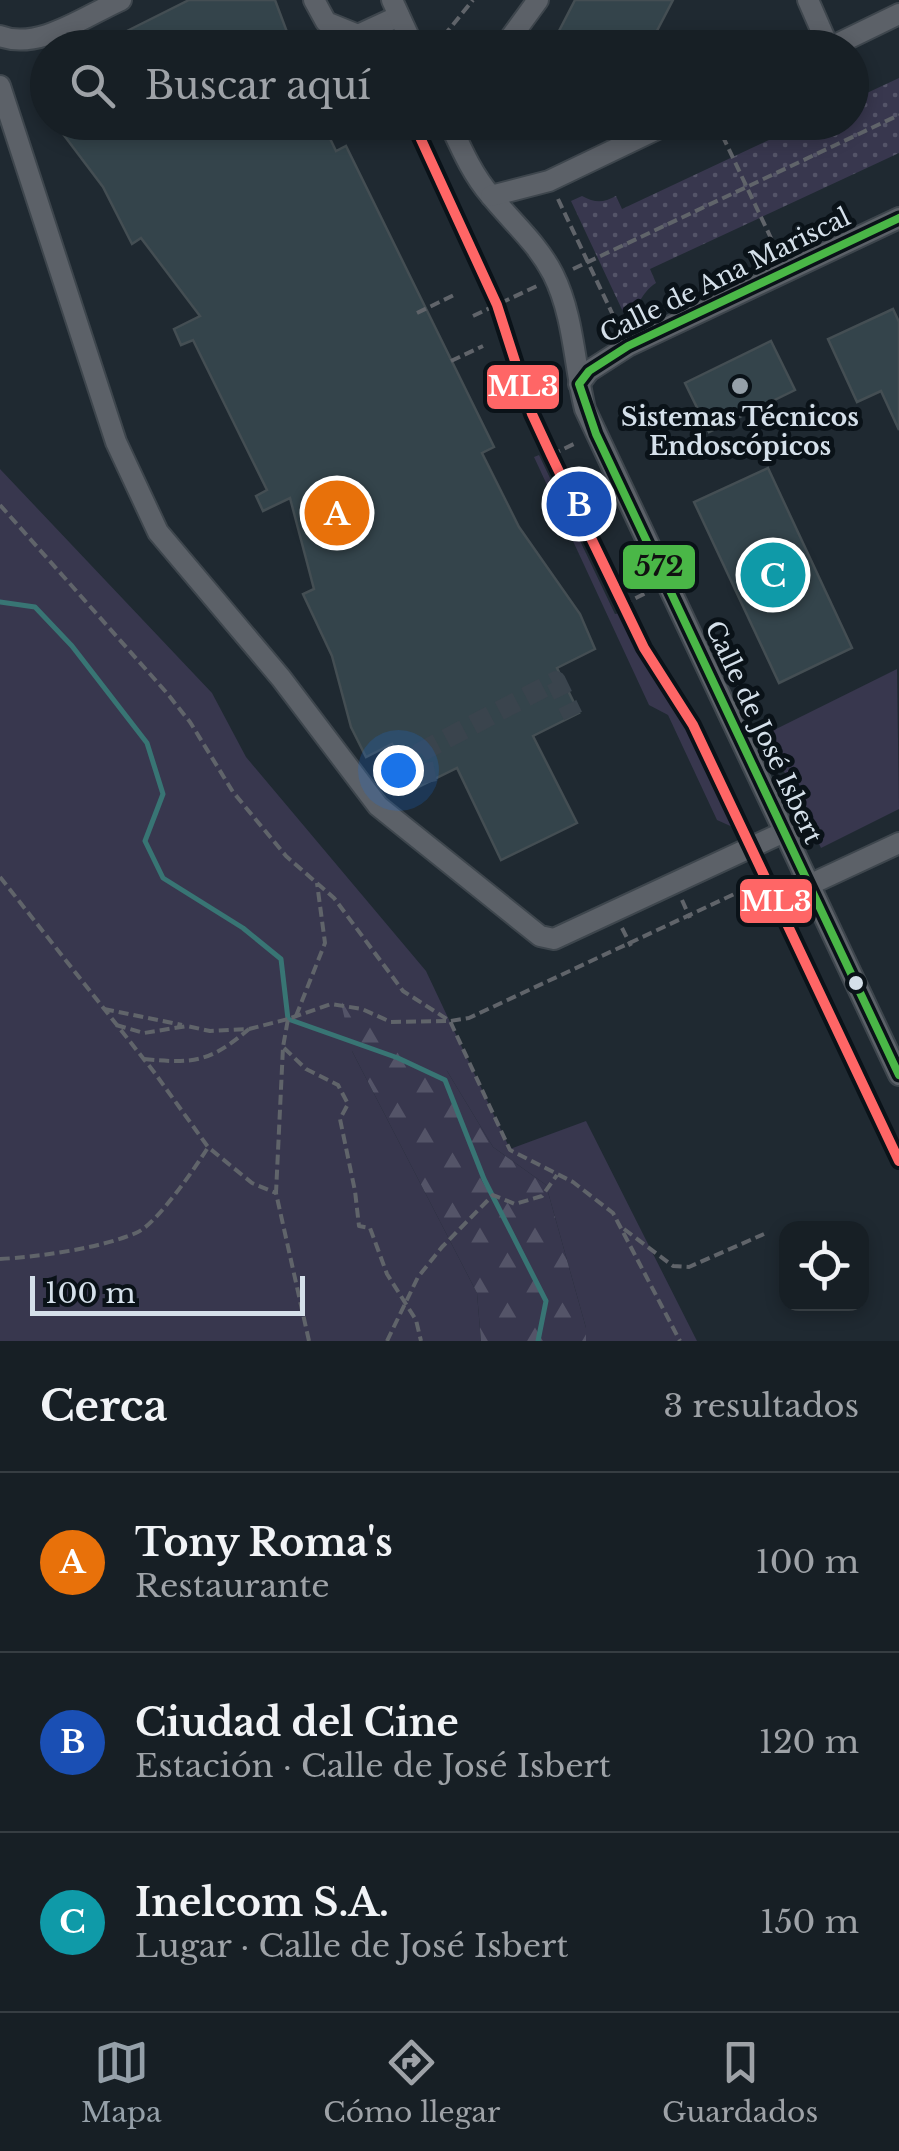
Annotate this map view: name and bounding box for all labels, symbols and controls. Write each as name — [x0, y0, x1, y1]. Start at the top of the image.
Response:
search box — [30, 30, 869, 140]
icon: search — [65, 58, 120, 113]
text: Buscar aquí — [145, 62, 370, 109]
street label: Calle de Ana Mariscal — [595, 201, 855, 350]
line badge: ML3 — [485, 363, 561, 411]
text: ML3 — [487, 369, 559, 404]
marker: Sistemas Técnicos Endoscópicos — [729, 375, 751, 397]
place label: Sistemas Técnicos Endoscópicos — [621, 402, 859, 462]
pin: B — [546, 466, 612, 542]
pin: A — [304, 476, 370, 550]
pin: C — [740, 538, 806, 612]
line badge: 572 — [621, 543, 697, 591]
text: 572 — [634, 549, 684, 584]
street label: Calle de José Isbert — [698, 616, 829, 849]
your location — [373, 745, 424, 796]
line badge: ML3 — [738, 877, 814, 925]
text: ML3 — [740, 884, 812, 919]
unlabelled marker — [846, 973, 866, 993]
map controls — [779, 1221, 869, 1311]
button: locate — [779, 1221, 869, 1311]
scale bar — [30, 1271, 305, 1316]
text: 100 m — [45, 1276, 136, 1311]
text: Cerca — [40, 1380, 168, 1432]
text: 3 resultados — [664, 1386, 859, 1426]
text: Tony Roma's — [135, 1519, 393, 1566]
text: A — [60, 1542, 85, 1582]
text: 100 m — [756, 1542, 859, 1582]
text: Restaurante — [135, 1566, 330, 1606]
text: Ciudad del Cine — [135, 1699, 459, 1746]
text: B — [60, 1722, 85, 1762]
text: 120 m — [759, 1722, 859, 1762]
text: Estación · Calle de José Isbert — [135, 1746, 611, 1786]
text: Inelcom S.A. — [135, 1879, 389, 1926]
text: C — [59, 1902, 86, 1942]
text: 150 m — [760, 1902, 859, 1942]
text: Lugar · Calle de José Isbert — [135, 1926, 568, 1966]
tab: Mapa — [81, 2035, 161, 2130]
tab: Cómo llegar — [323, 2035, 500, 2130]
tab: Guardados — [662, 2035, 818, 2130]

